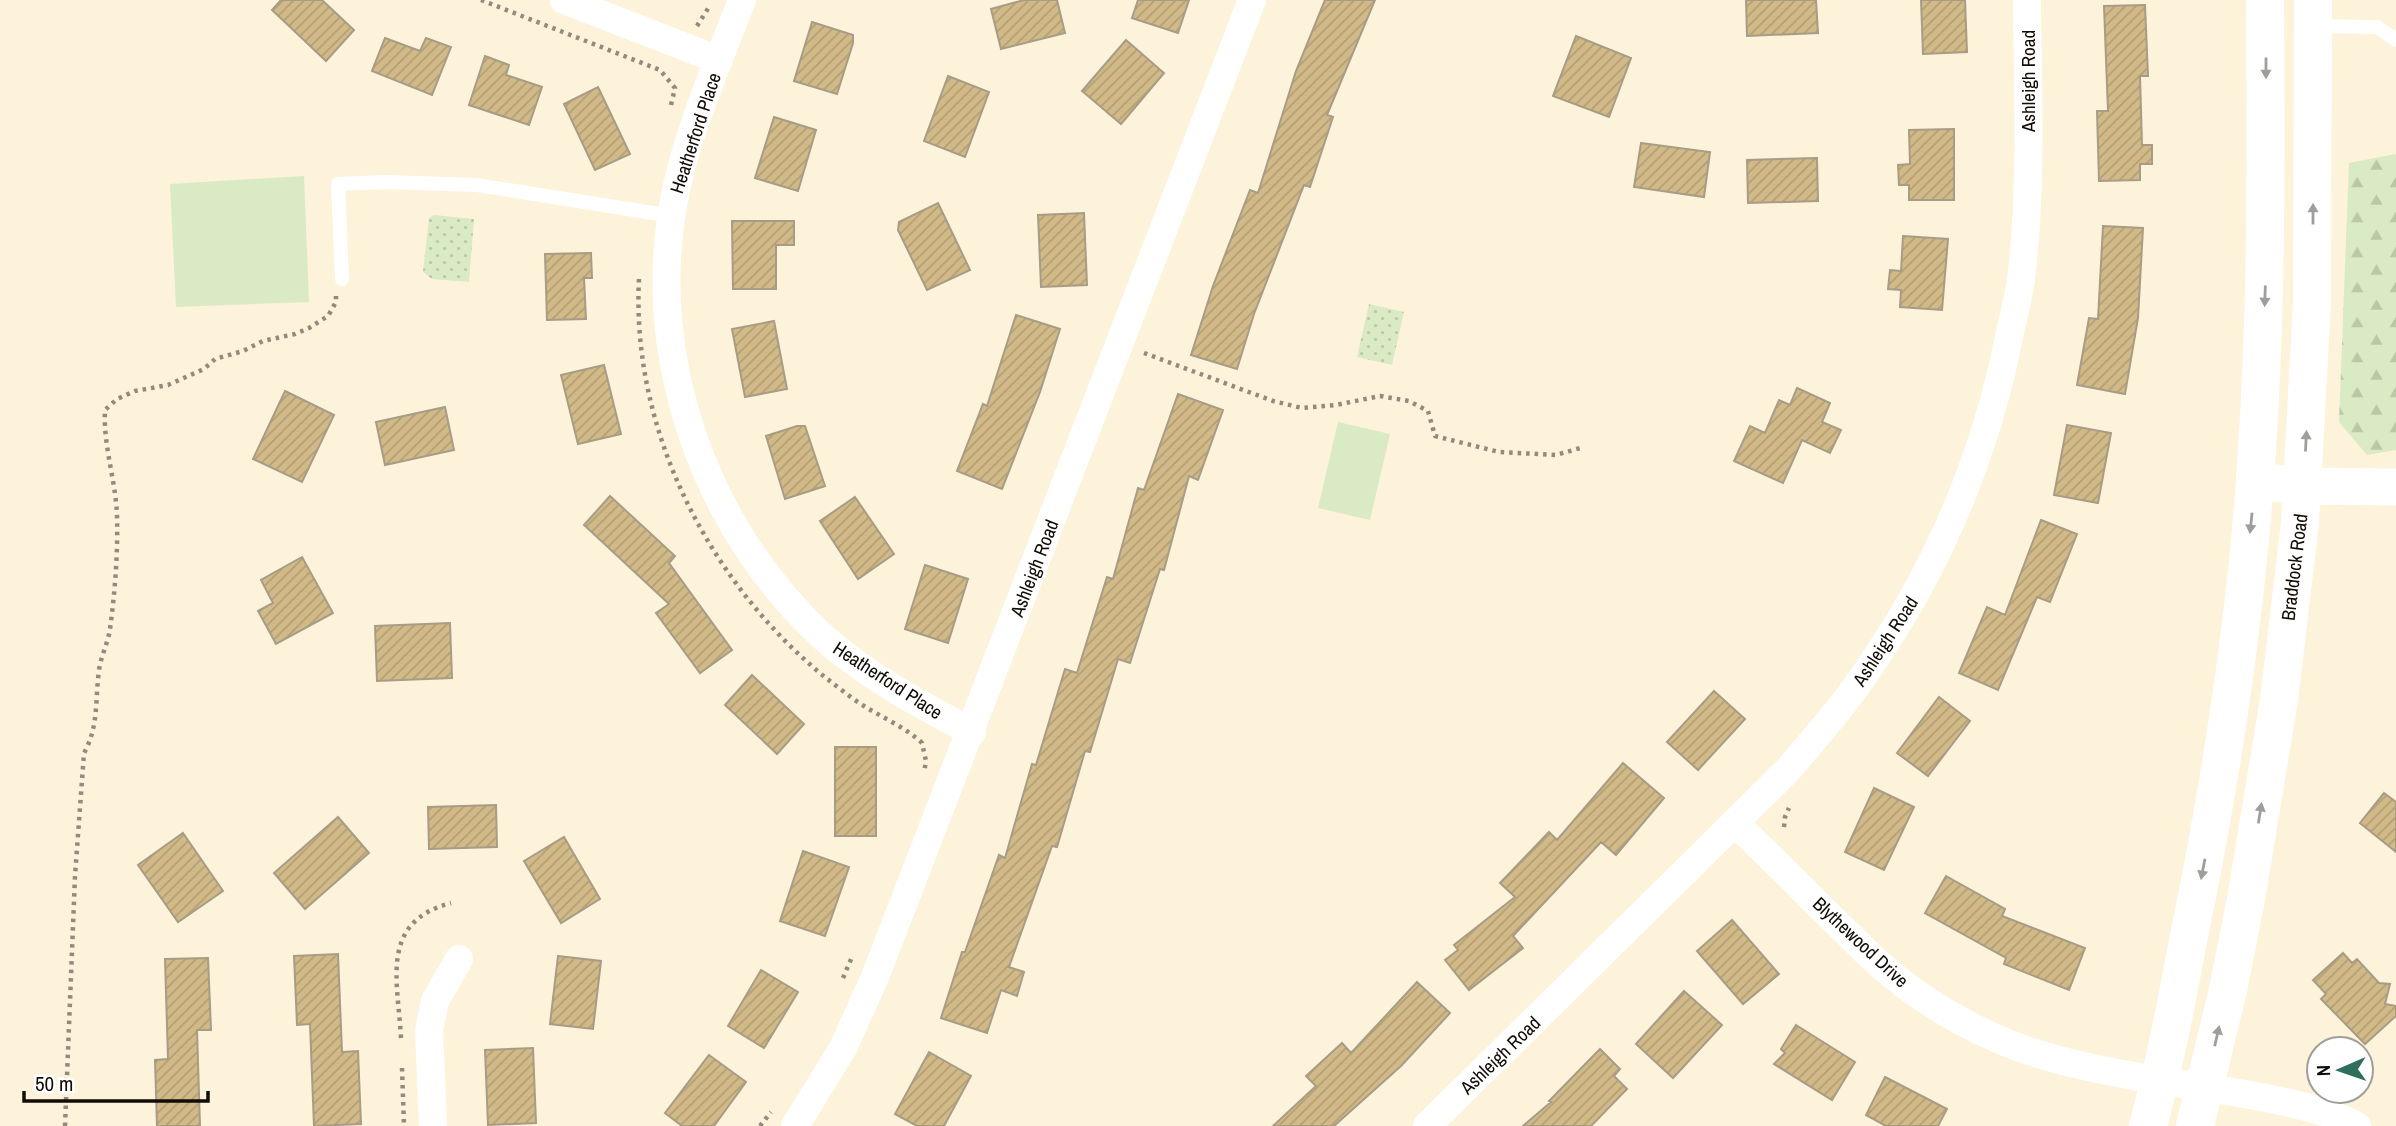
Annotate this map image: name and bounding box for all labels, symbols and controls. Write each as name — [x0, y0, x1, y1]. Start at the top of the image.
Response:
street label: Ashleigh Road — [2015, 30, 2041, 133]
one-way arrow — [2260, 57, 2271, 79]
street label: Heatherford Place — [663, 69, 727, 197]
one-way arrow — [2307, 203, 2319, 225]
one-way arrow — [2259, 285, 2270, 307]
one-way arrow — [2301, 430, 2312, 452]
one-way arrow — [2245, 512, 2256, 534]
street label: Braddock Road — [2275, 512, 2313, 622]
street label: Ashleigh Road — [1003, 516, 1064, 621]
street label: Ashleigh Road — [1846, 591, 1924, 692]
street label: Heatherford Place — [828, 635, 948, 725]
one-way arrow — [2255, 802, 2266, 824]
one-way arrow — [2197, 858, 2208, 880]
street label: Blythewood Drive — [1807, 891, 1915, 993]
street label: Ashleigh Road — [1453, 1010, 1546, 1101]
one-way arrow — [2212, 1025, 2223, 1047]
north arrow — [2305, 1035, 2375, 1105]
scale bar — [24, 1060, 208, 1104]
text: N — [2310, 1065, 2336, 1077]
text: 50 m — [35, 1069, 73, 1098]

